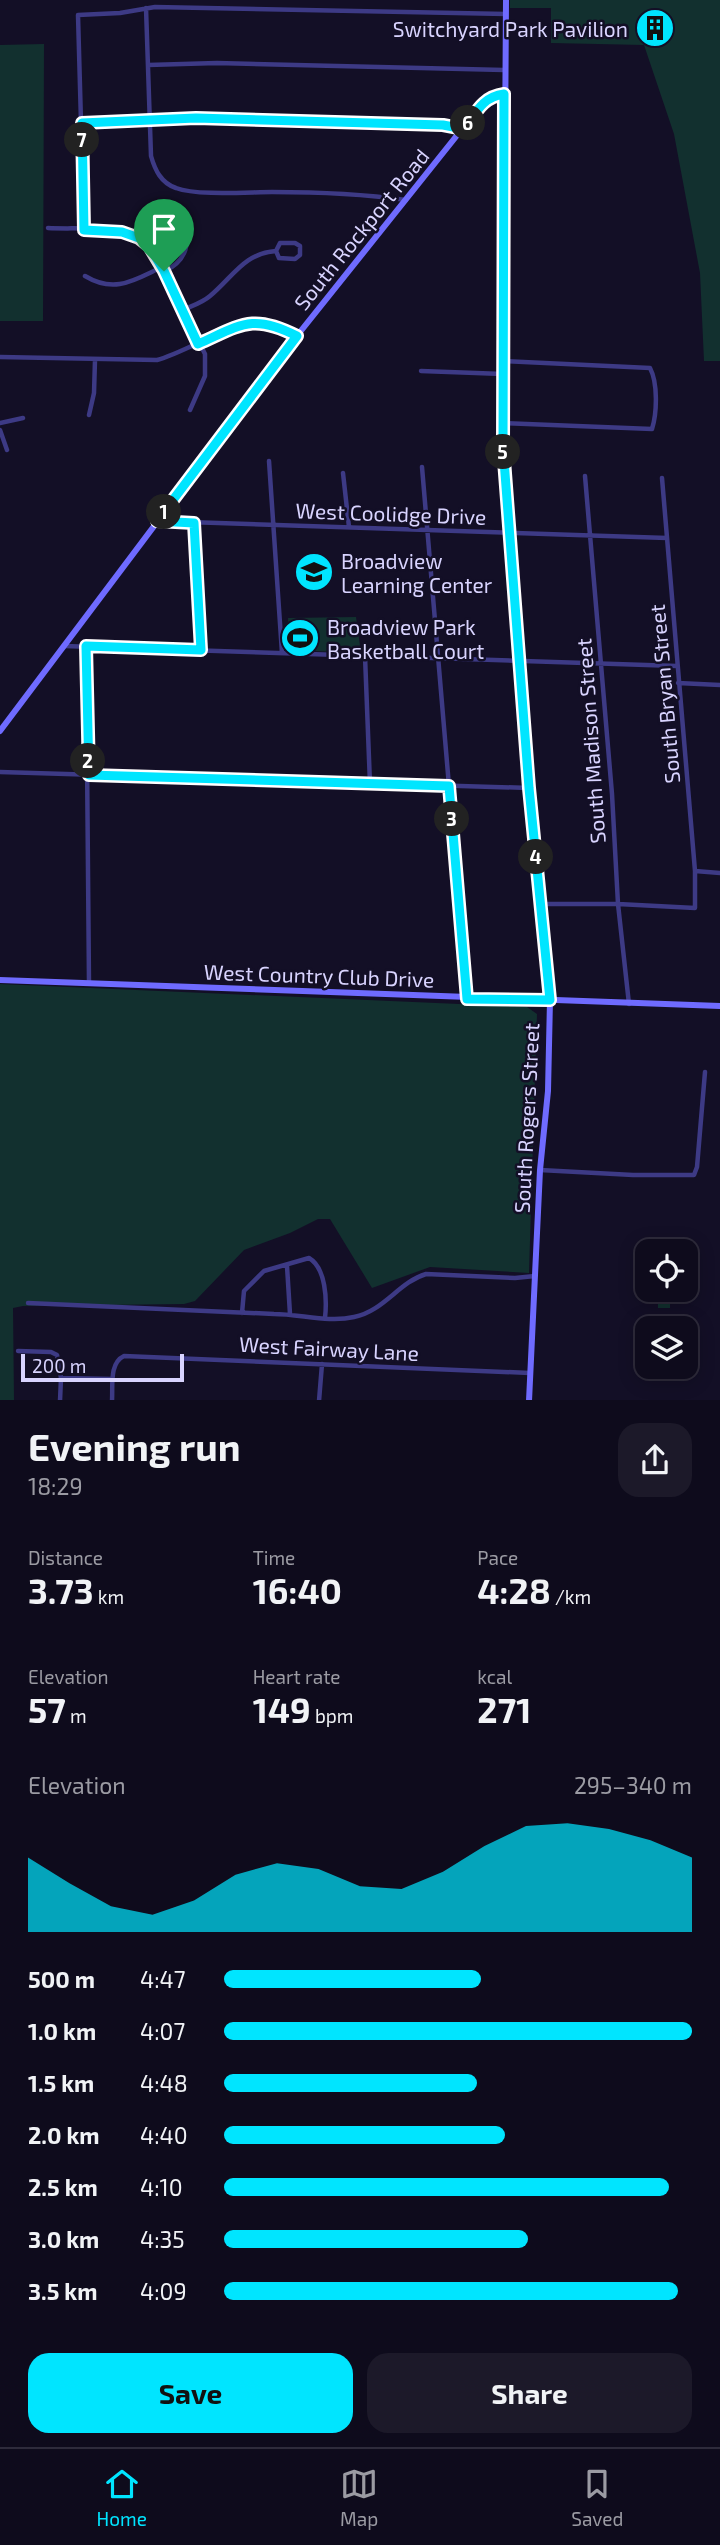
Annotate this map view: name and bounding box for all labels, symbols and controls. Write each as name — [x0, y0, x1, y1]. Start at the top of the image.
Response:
building icon: Switchyard Park Pavilion — [634, 7, 676, 49]
place label: Switchyard Park Pavilion — [393, 16, 628, 41]
pin: 6 — [450, 106, 486, 140]
text: 6 — [462, 111, 473, 134]
pin: 7 — [64, 122, 100, 158]
text: 7 — [76, 128, 87, 151]
street label: South Rockport Road — [288, 143, 434, 315]
pin — [134, 199, 194, 271]
icon: arrive — [145, 210, 183, 248]
pin: 5 — [486, 434, 520, 470]
text: 5 — [497, 440, 508, 463]
pin: 1 — [146, 494, 182, 530]
street label: West Coolidge Drive — [295, 497, 487, 529]
text: 1 — [159, 500, 168, 523]
place label: Broadview Learning Center — [341, 548, 493, 597]
school or university icon: Broadview Learning Center — [293, 551, 335, 593]
street label: South Bryan Street — [644, 603, 684, 785]
place label: Broadview Park Basketball Court — [327, 614, 484, 663]
sports icon: Broadview Park Basketball Court — [279, 617, 321, 659]
street label: South Madison Street — [570, 638, 610, 844]
pin: 2 — [70, 744, 106, 778]
text: 2 — [82, 749, 93, 772]
pin: 3 — [434, 802, 470, 836]
text: 3 — [446, 807, 457, 830]
pin: 4 — [518, 840, 554, 874]
text: 4 — [529, 845, 542, 868]
street label: West Country Club Drive — [203, 958, 435, 992]
street label: South Rogers Street — [509, 1022, 543, 1214]
map controls — [635, 1239, 698, 1379]
button: locate — [635, 1239, 698, 1302]
button: layers — [635, 1316, 698, 1379]
street label: West Fairway Lane — [238, 1331, 420, 1365]
scale bar — [21, 1352, 184, 1383]
text: 200 m — [32, 1354, 86, 1377]
text: Evening run — [28, 1423, 241, 1469]
button: share — [618, 1423, 692, 1497]
text: 18:29 — [28, 1472, 83, 1500]
text: Distance — [28, 1546, 103, 1569]
text: Time — [253, 1546, 295, 1569]
text: Pace — [477, 1546, 518, 1569]
text: 3.73 — [28, 1569, 94, 1611]
text: 16:40 — [253, 1569, 342, 1611]
text: 4:28 — [477, 1569, 551, 1611]
text: km — [94, 1585, 124, 1608]
text: /km — [551, 1585, 591, 1608]
text: Elevation — [28, 1665, 109, 1688]
text: Heart rate — [253, 1665, 341, 1688]
text: kcal — [477, 1665, 512, 1688]
text: 57 — [28, 1688, 66, 1730]
text: 149 — [253, 1688, 311, 1730]
text: 271 — [477, 1688, 531, 1730]
text: m — [66, 1704, 87, 1727]
text: bpm — [311, 1704, 353, 1727]
text: Elevation — [28, 1771, 126, 1799]
text: 295–340 m — [574, 1771, 692, 1799]
text: 500 m — [28, 1965, 95, 1993]
text: 4:47 — [140, 1965, 186, 1993]
text: 1.0 km — [28, 2017, 96, 2045]
text: 4:07 — [140, 2017, 185, 2045]
text: 1.5 km — [28, 2069, 94, 2097]
text: 4:48 — [140, 2069, 188, 2097]
text: 2.0 km — [28, 2121, 100, 2149]
text: 4:40 — [140, 2121, 188, 2149]
text: 2.5 km — [28, 2173, 98, 2201]
text: 4:10 — [140, 2173, 183, 2201]
text: 3.0 km — [28, 2225, 99, 2253]
text: 4:35 — [140, 2225, 185, 2253]
text: 3.5 km — [28, 2277, 97, 2305]
text: 4:09 — [140, 2277, 187, 2305]
button: Save — [28, 2353, 353, 2433]
button: Share — [367, 2353, 692, 2433]
tab: Home — [97, 2465, 147, 2530]
tab: Map — [340, 2465, 378, 2530]
tab: Saved — [571, 2465, 623, 2530]

